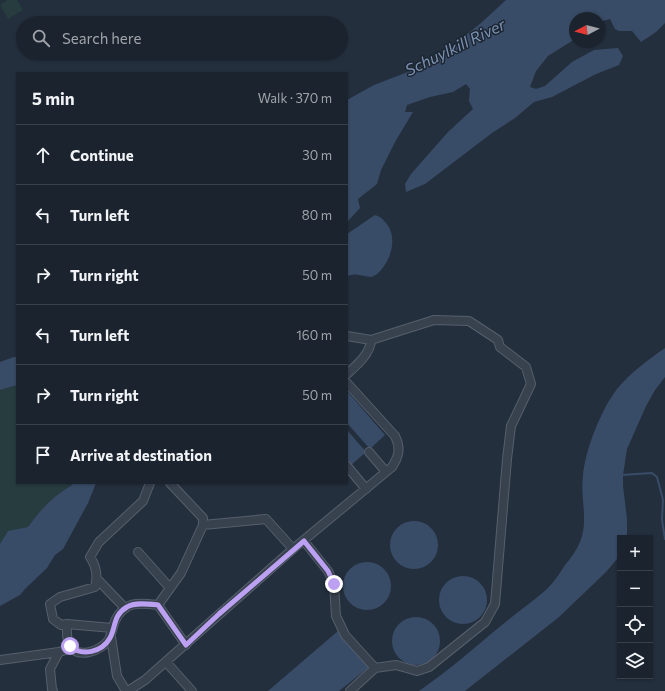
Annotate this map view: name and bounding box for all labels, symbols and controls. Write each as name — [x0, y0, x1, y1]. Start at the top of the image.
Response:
north arrow — [569, 12, 605, 48]
water label: Schuylkill River — [401, 14, 509, 79]
search box — [16, 16, 348, 60]
icon: search — [30, 27, 52, 49]
text: Search here — [62, 29, 141, 47]
text: 5 min — [32, 88, 75, 109]
text: Walk · 370 m — [258, 90, 332, 106]
icon: ahead — [32, 144, 54, 166]
text: Continue — [70, 146, 134, 164]
text: 30 m — [302, 147, 332, 163]
icon: left — [32, 204, 54, 226]
text: Turn left — [70, 206, 129, 224]
text: 80 m — [302, 207, 332, 223]
icon: right — [32, 264, 54, 286]
text: Turn right — [70, 266, 139, 284]
text: 50 m — [302, 267, 332, 283]
icon: left — [32, 324, 54, 346]
text: Turn left — [70, 326, 129, 344]
text: 160 m — [296, 327, 332, 343]
icon: right — [32, 384, 54, 406]
text: Turn right — [70, 386, 139, 404]
text: 50 m — [302, 387, 332, 403]
icon: arrive — [32, 444, 54, 466]
text: Arrive at destination — [70, 446, 212, 464]
map controls — [617, 535, 653, 679]
button: + — [617, 535, 653, 571]
button: − — [617, 571, 653, 607]
route end — [325, 575, 343, 593]
button: locate — [617, 607, 653, 643]
route start — [61, 637, 79, 655]
button: layers — [617, 643, 653, 679]

